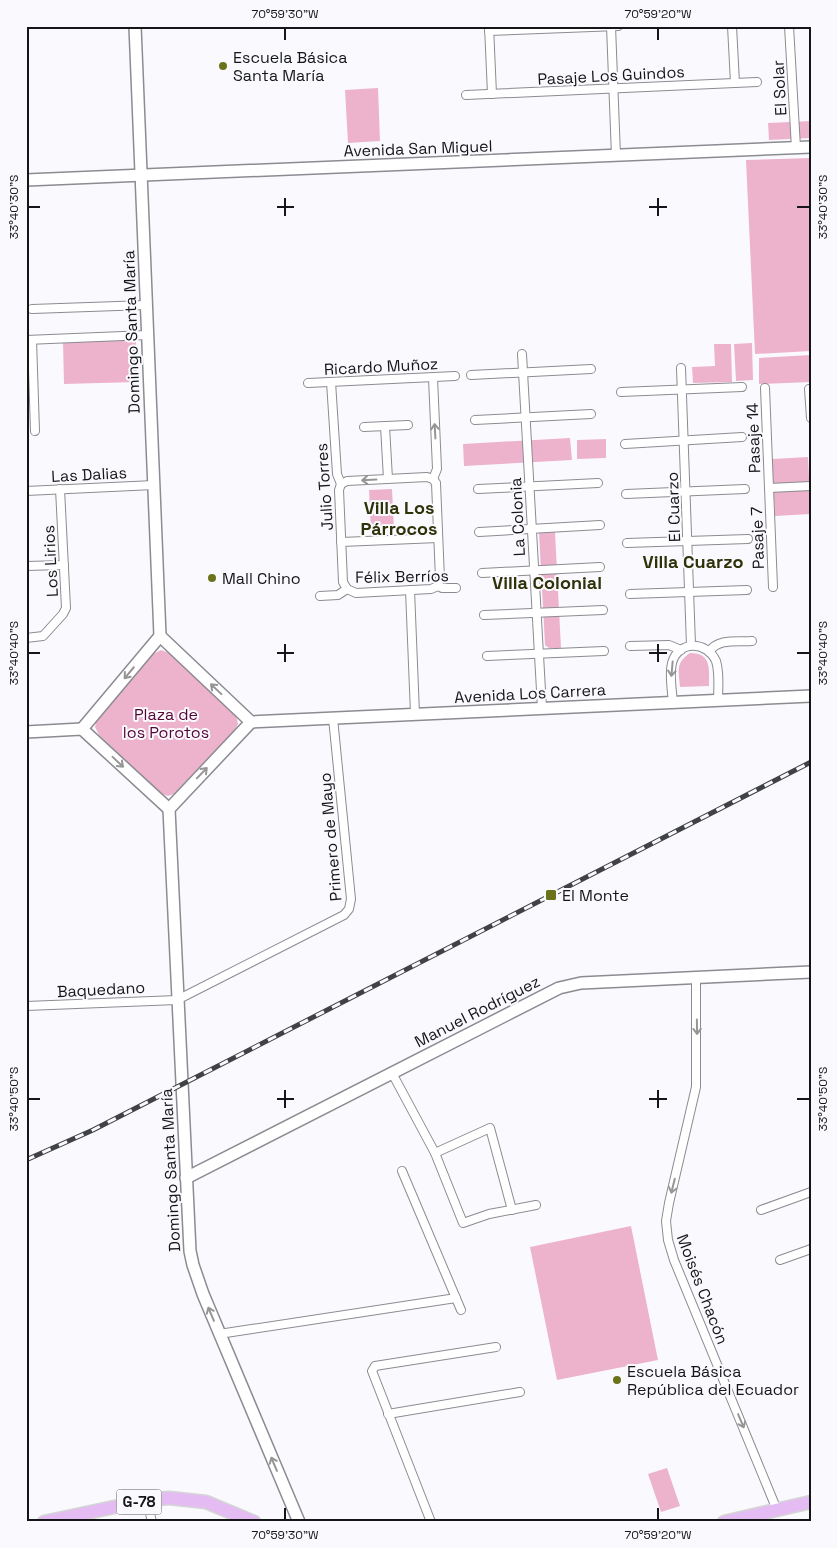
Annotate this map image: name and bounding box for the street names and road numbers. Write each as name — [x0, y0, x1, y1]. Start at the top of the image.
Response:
street label: El Solar — [768, 60, 791, 116]
street label: Pasaje Los Guindos — [537, 61, 685, 90]
street label: Avenida San Miguel — [343, 135, 493, 162]
street label: Domingo Santa María — [118, 250, 145, 414]
street label: Ricardo Muñoz — [323, 353, 439, 380]
street label: Pasaje 14 — [742, 402, 765, 474]
street label: Julio Torres — [311, 442, 338, 531]
street label: Las Dalias — [51, 462, 127, 487]
street label: El Cuarzo — [662, 472, 685, 542]
street label: La Colonia — [505, 477, 530, 557]
street label: Pasaje 7 — [746, 506, 769, 570]
street label: Los Lirios — [38, 524, 63, 597]
street label: Félix Berríos — [355, 565, 449, 588]
street label: Avenida Los Carrera — [454, 679, 606, 708]
street label: Primero de Mayo — [314, 772, 347, 902]
street label: Manuel Rodríguez — [411, 971, 543, 1052]
street label: Baquedano — [56, 977, 146, 1002]
street label: Domingo Santa María — [156, 1088, 185, 1252]
street label: Moisés Chacón — [672, 1231, 733, 1347]
road number: G-78 — [116, 1490, 162, 1514]

